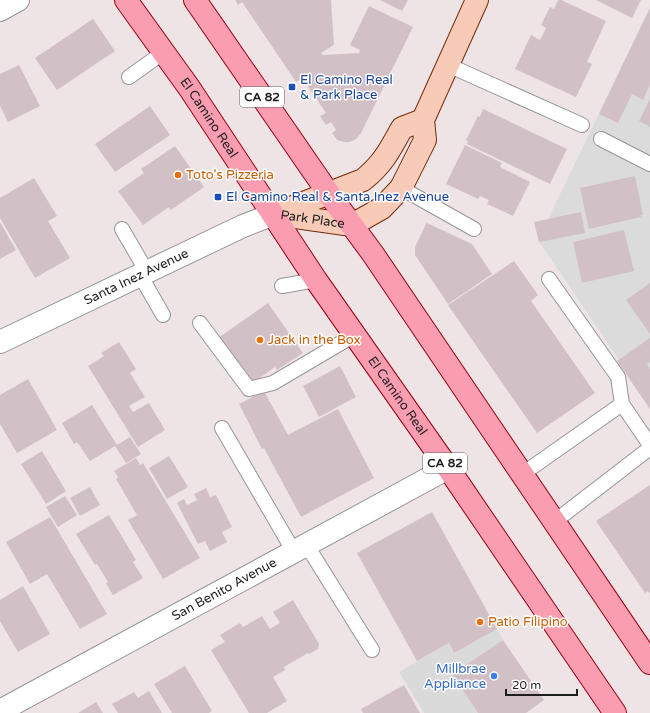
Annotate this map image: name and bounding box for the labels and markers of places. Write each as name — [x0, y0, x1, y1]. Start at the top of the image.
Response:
place label: El Camino Real & Park Place — [300, 72, 393, 103]
marker: El Camino Real & Park Place — [287, 82, 297, 92]
place label: Toto's Pizzeria — [186, 167, 274, 183]
marker: Toto's Pizzeria — [173, 170, 183, 180]
place label: El Camino Real & Santa Inez Avenue — [226, 189, 449, 205]
marker: El Camino Real & Santa Inez Avenue — [213, 192, 223, 202]
place label: Jack in the Box — [268, 332, 361, 348]
marker: Jack in the Box — [255, 335, 265, 345]
place label: Patio Filipino — [488, 614, 568, 630]
marker: Patio Filipino — [475, 617, 485, 627]
place label: Millbrae Appliance — [424, 661, 486, 692]
marker: Millbrae Appliance — [489, 671, 499, 681]

